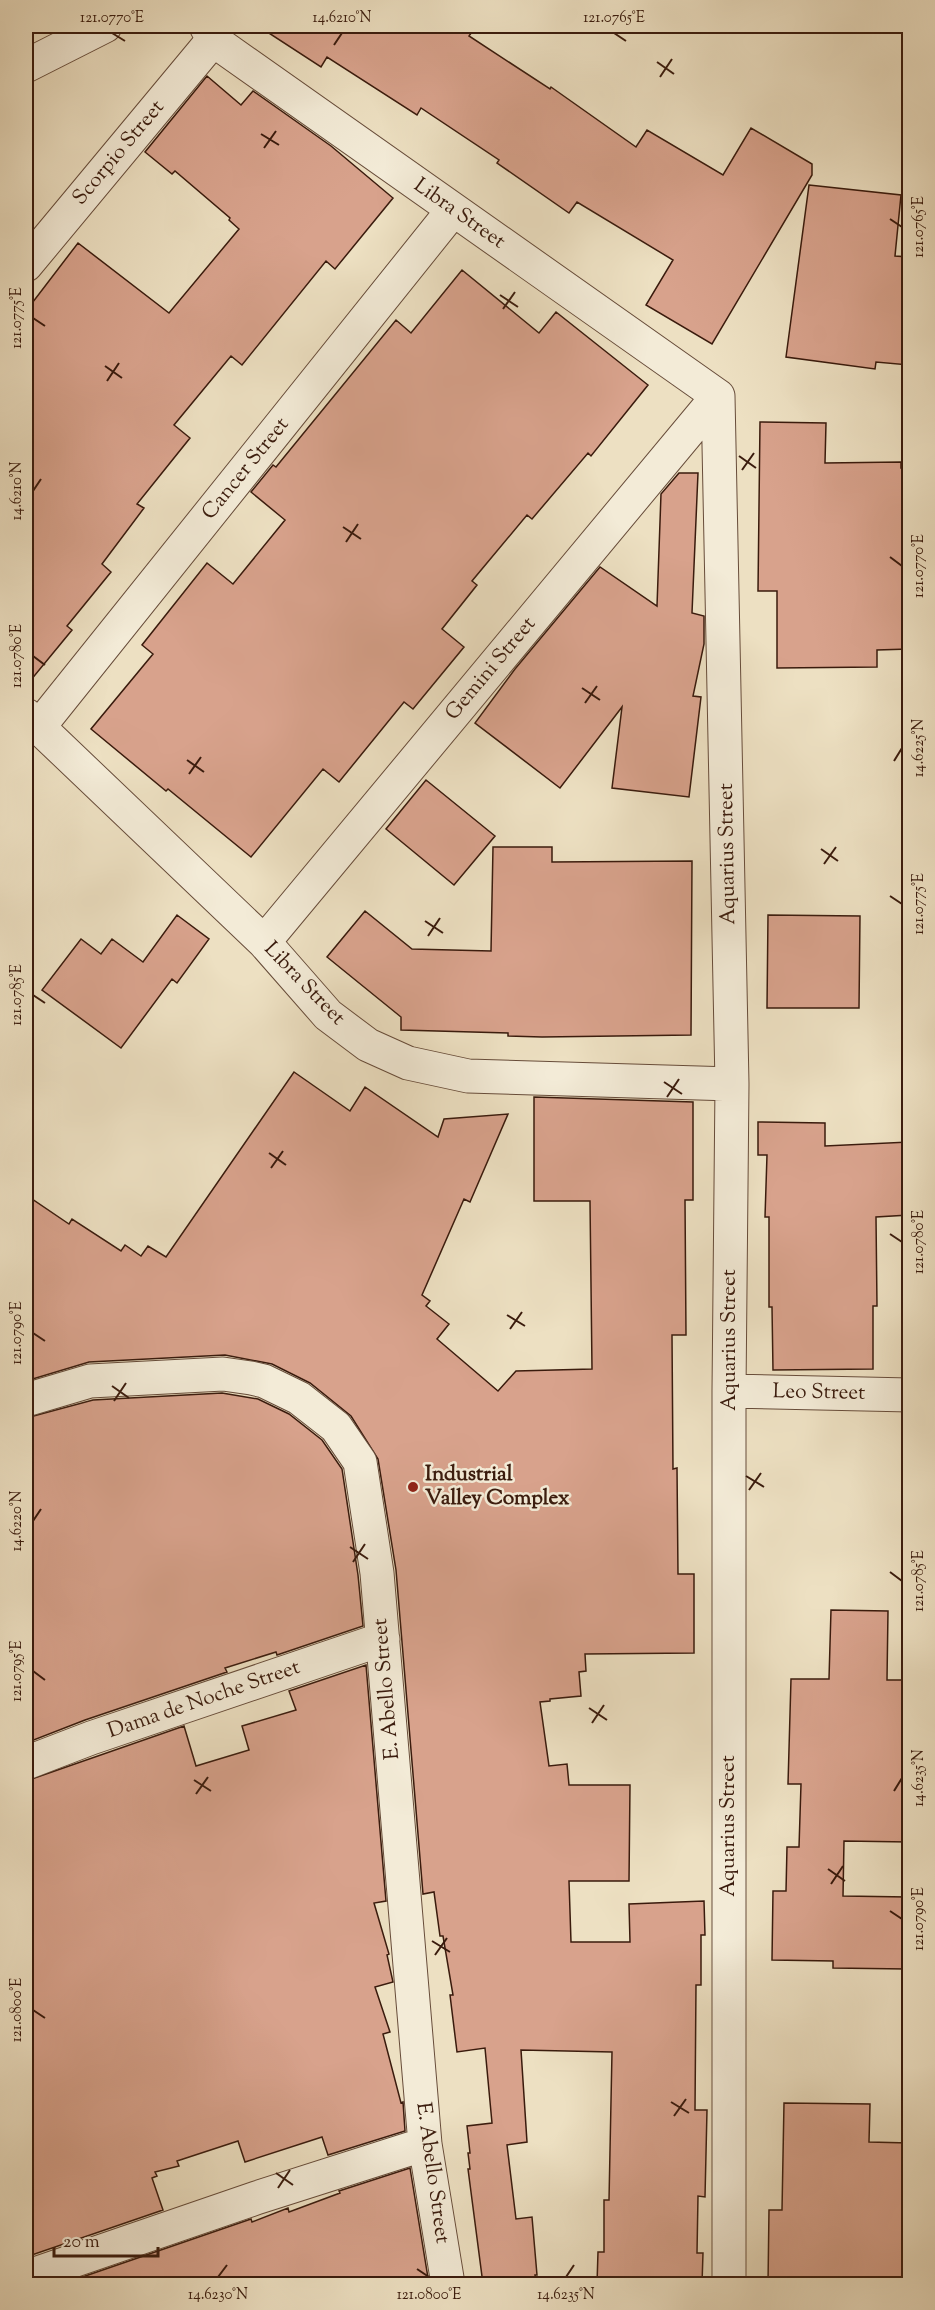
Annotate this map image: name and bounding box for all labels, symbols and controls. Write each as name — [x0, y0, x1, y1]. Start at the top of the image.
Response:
text: 121.0770°E — [80, 8, 144, 29]
text: 14.6210°N — [313, 8, 371, 29]
text: 121.0765°E — [583, 8, 645, 29]
street label: Scorpio Street — [66, 94, 172, 212]
street label: Libra Street — [407, 171, 511, 257]
text: 121.0765°E — [909, 196, 930, 258]
text: 121.0775°E — [7, 287, 28, 349]
street label: Cancer Street — [195, 411, 297, 527]
text: 14.6210°N — [7, 462, 28, 520]
text: 121.0770°E — [909, 534, 930, 598]
street label: Gemini Street — [439, 611, 543, 727]
text: 121.0780°E — [7, 624, 28, 688]
text: 14.6225°N — [909, 719, 930, 777]
street label: Aquarius Street — [712, 783, 744, 925]
text: 121.0775°E — [909, 873, 930, 935]
street label: Libra Street — [256, 935, 352, 1033]
text: 121.0785°E — [7, 964, 28, 1026]
text: 121.0780°E — [909, 1210, 930, 1274]
street label: Aquarius Street — [715, 1269, 745, 1411]
text: 121.0790°E — [7, 1301, 28, 1365]
street label: Leo Street — [772, 1377, 866, 1409]
place label: Industrial Valley Complex — [425, 1460, 570, 1514]
marker: Industrial Valley Complex — [406, 1480, 420, 1494]
text: 14.6220°N — [7, 1490, 28, 1551]
text: 121.0785°E — [909, 1550, 930, 1612]
street label: E. Abello Street — [366, 1617, 408, 1761]
text: 121.0795°E — [7, 1640, 28, 1702]
street label: Dama de Noche Street — [104, 1653, 304, 1747]
text: 14.6235°N — [909, 1749, 930, 1807]
street label: Aquarius Street — [714, 1755, 744, 1897]
text: 121.0790°E — [909, 1887, 930, 1951]
text: 121.0800°E — [7, 1978, 28, 2042]
street label: E. Abello Street — [407, 2101, 457, 2245]
scale bar — [54, 2220, 158, 2258]
text: 20 m — [63, 2230, 100, 2256]
text: 14.6230°N — [188, 2285, 248, 2306]
text: 121.0800°E — [397, 2285, 461, 2306]
text: 14.6235°N — [537, 2285, 595, 2306]

